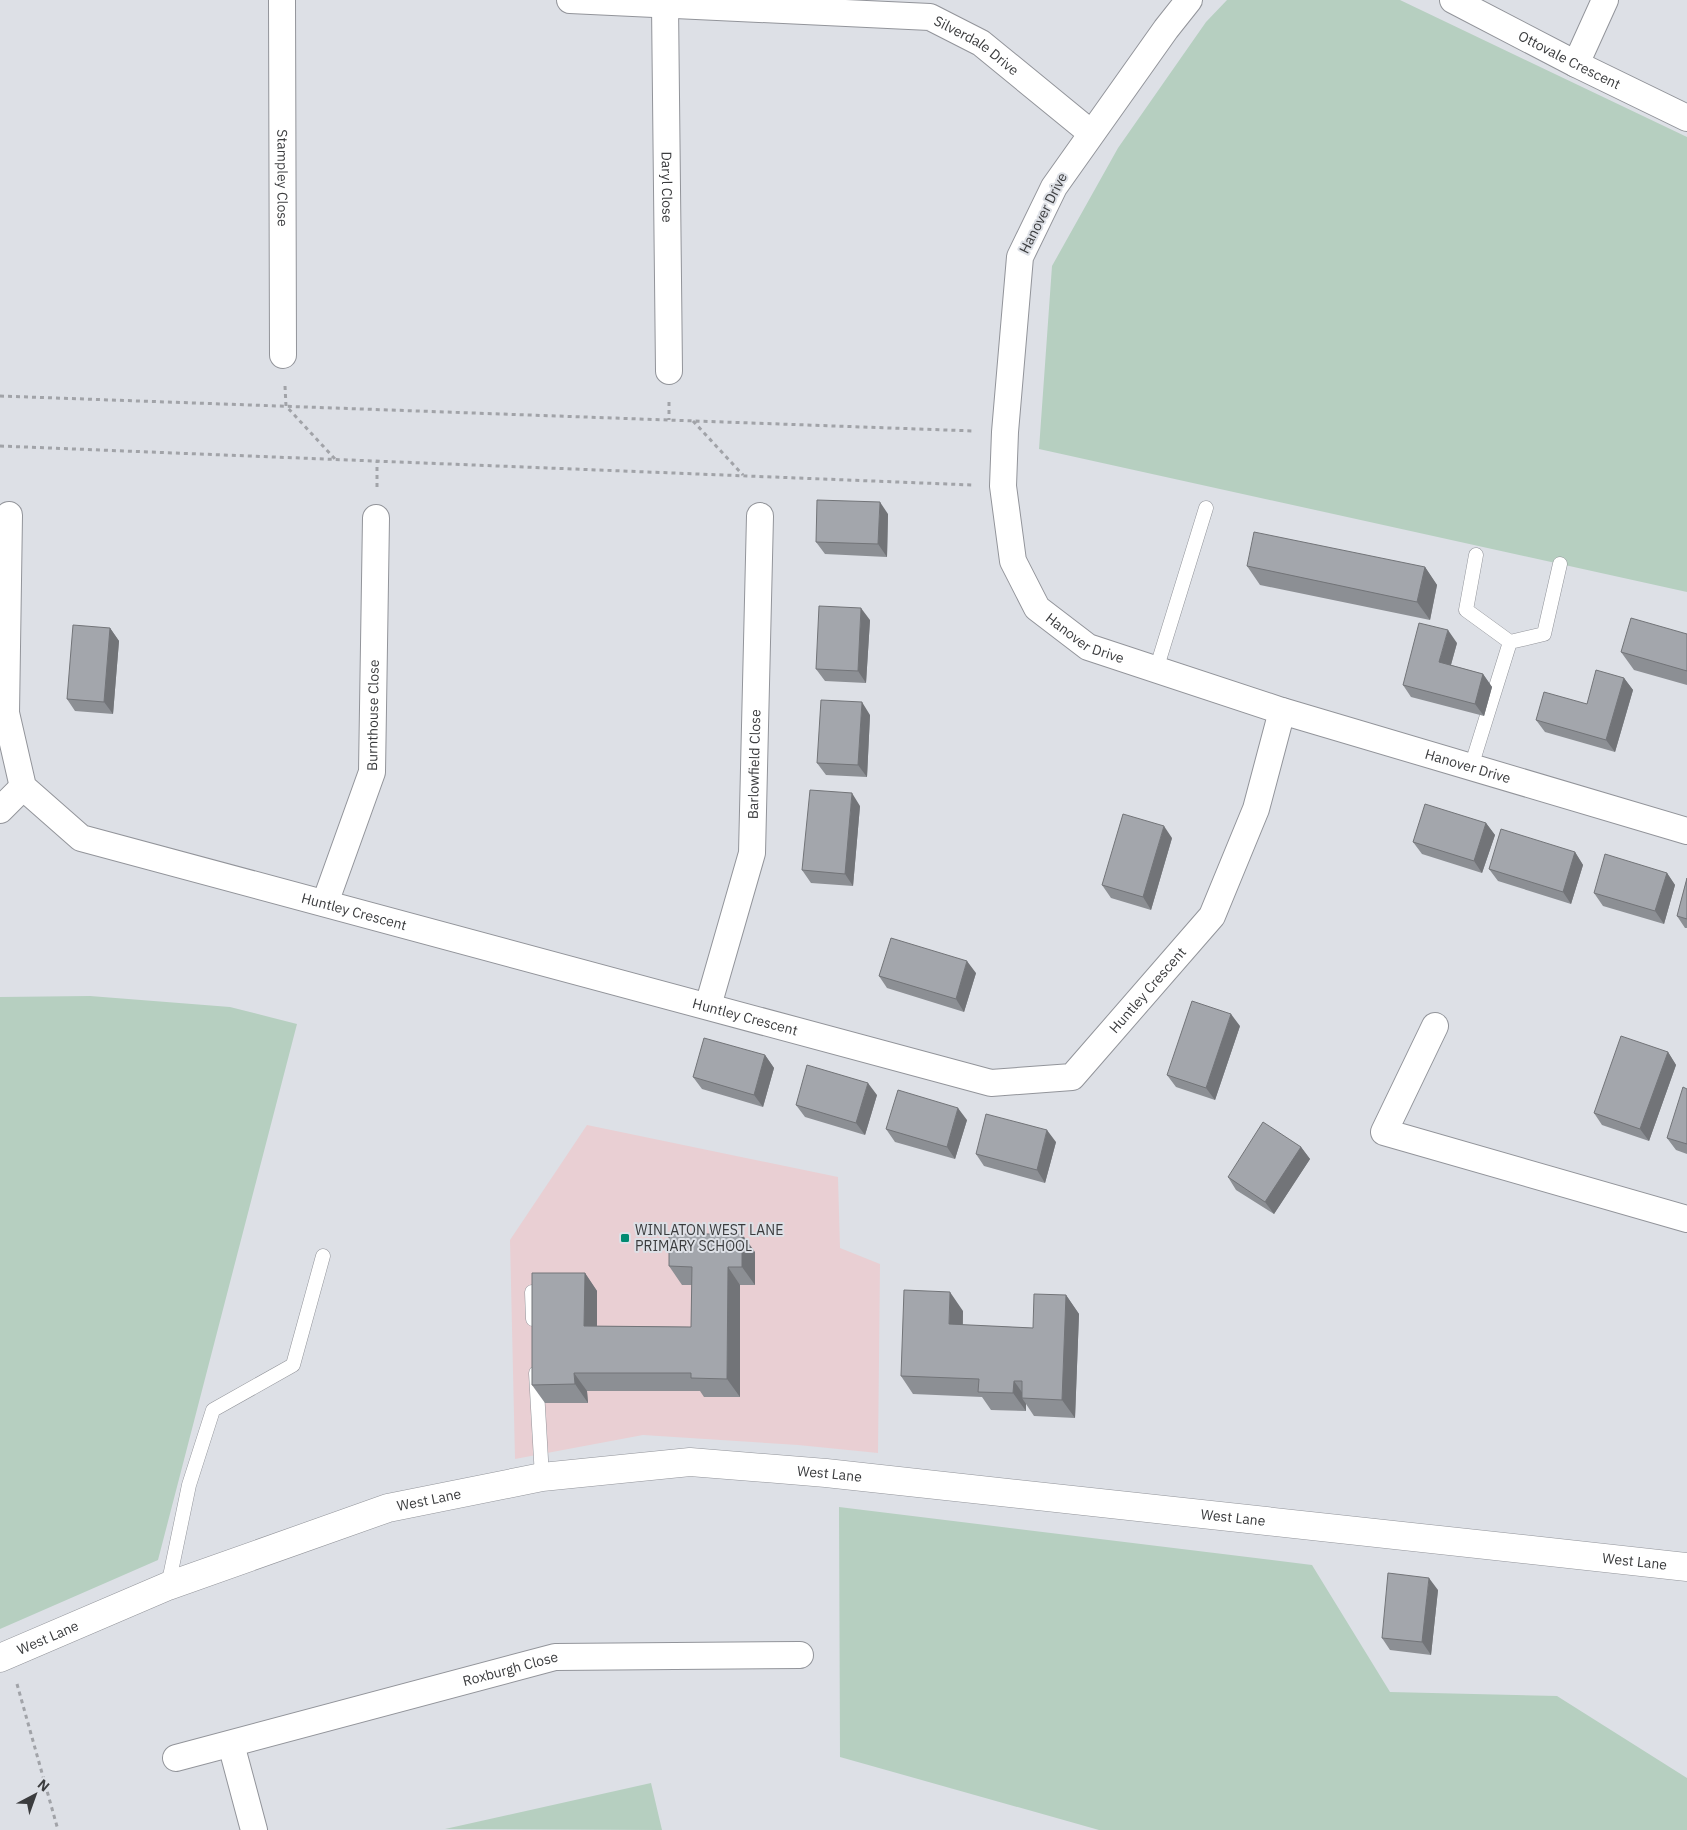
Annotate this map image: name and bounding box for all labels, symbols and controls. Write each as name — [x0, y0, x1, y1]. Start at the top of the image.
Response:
street label: Silverdale Drive — [931, 12, 1023, 79]
street label: Ottovale Crescent — [1515, 27, 1624, 93]
street label: Stampley Close — [273, 129, 292, 227]
street label: Daryl Close — [658, 151, 676, 223]
street label: Hanover Drive — [1015, 169, 1071, 256]
street label: Hanover Drive — [1042, 609, 1127, 667]
street label: Burnthouse Close — [363, 659, 383, 771]
street label: Barlowfield Close — [744, 709, 764, 819]
street label: Hanover Drive — [1423, 745, 1513, 787]
street label: Huntley Crescent — [299, 889, 409, 934]
street label: Huntley Crescent — [1105, 943, 1190, 1037]
street label: Huntley Crescent — [691, 994, 800, 1040]
place label: WINLATON WEST LANE PRIMARY SCHOOL — [635, 1221, 783, 1255]
marker: WINLATON WEST LANE PRIMARY SCHOOL — [619, 1232, 631, 1244]
street label: West Lane — [796, 1462, 863, 1486]
street label: West Lane — [395, 1484, 463, 1515]
street label: West Lane — [1200, 1505, 1267, 1530]
street label: West Lane — [1601, 1549, 1668, 1574]
street label: West Lane — [14, 1616, 82, 1659]
street label: Roxburgh Close — [461, 1648, 560, 1690]
north arrow — [10, 1770, 60, 1820]
text: N — [34, 1775, 53, 1795]

